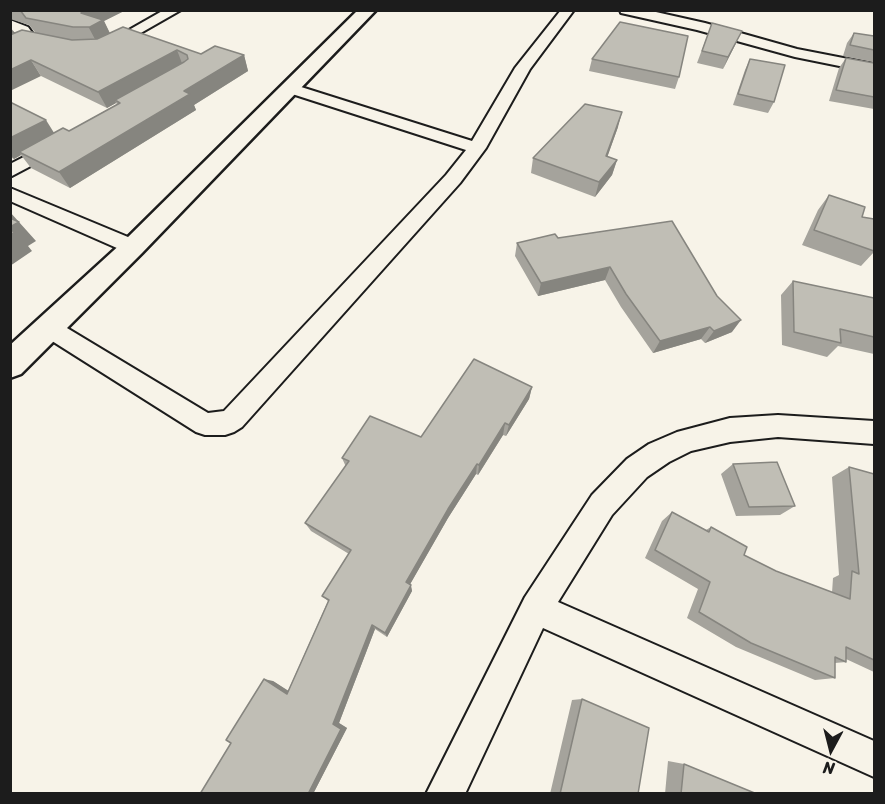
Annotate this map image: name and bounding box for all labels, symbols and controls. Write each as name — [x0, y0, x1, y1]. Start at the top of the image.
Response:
north arrow — [801, 720, 861, 780]
text: N — [821, 753, 836, 783]

